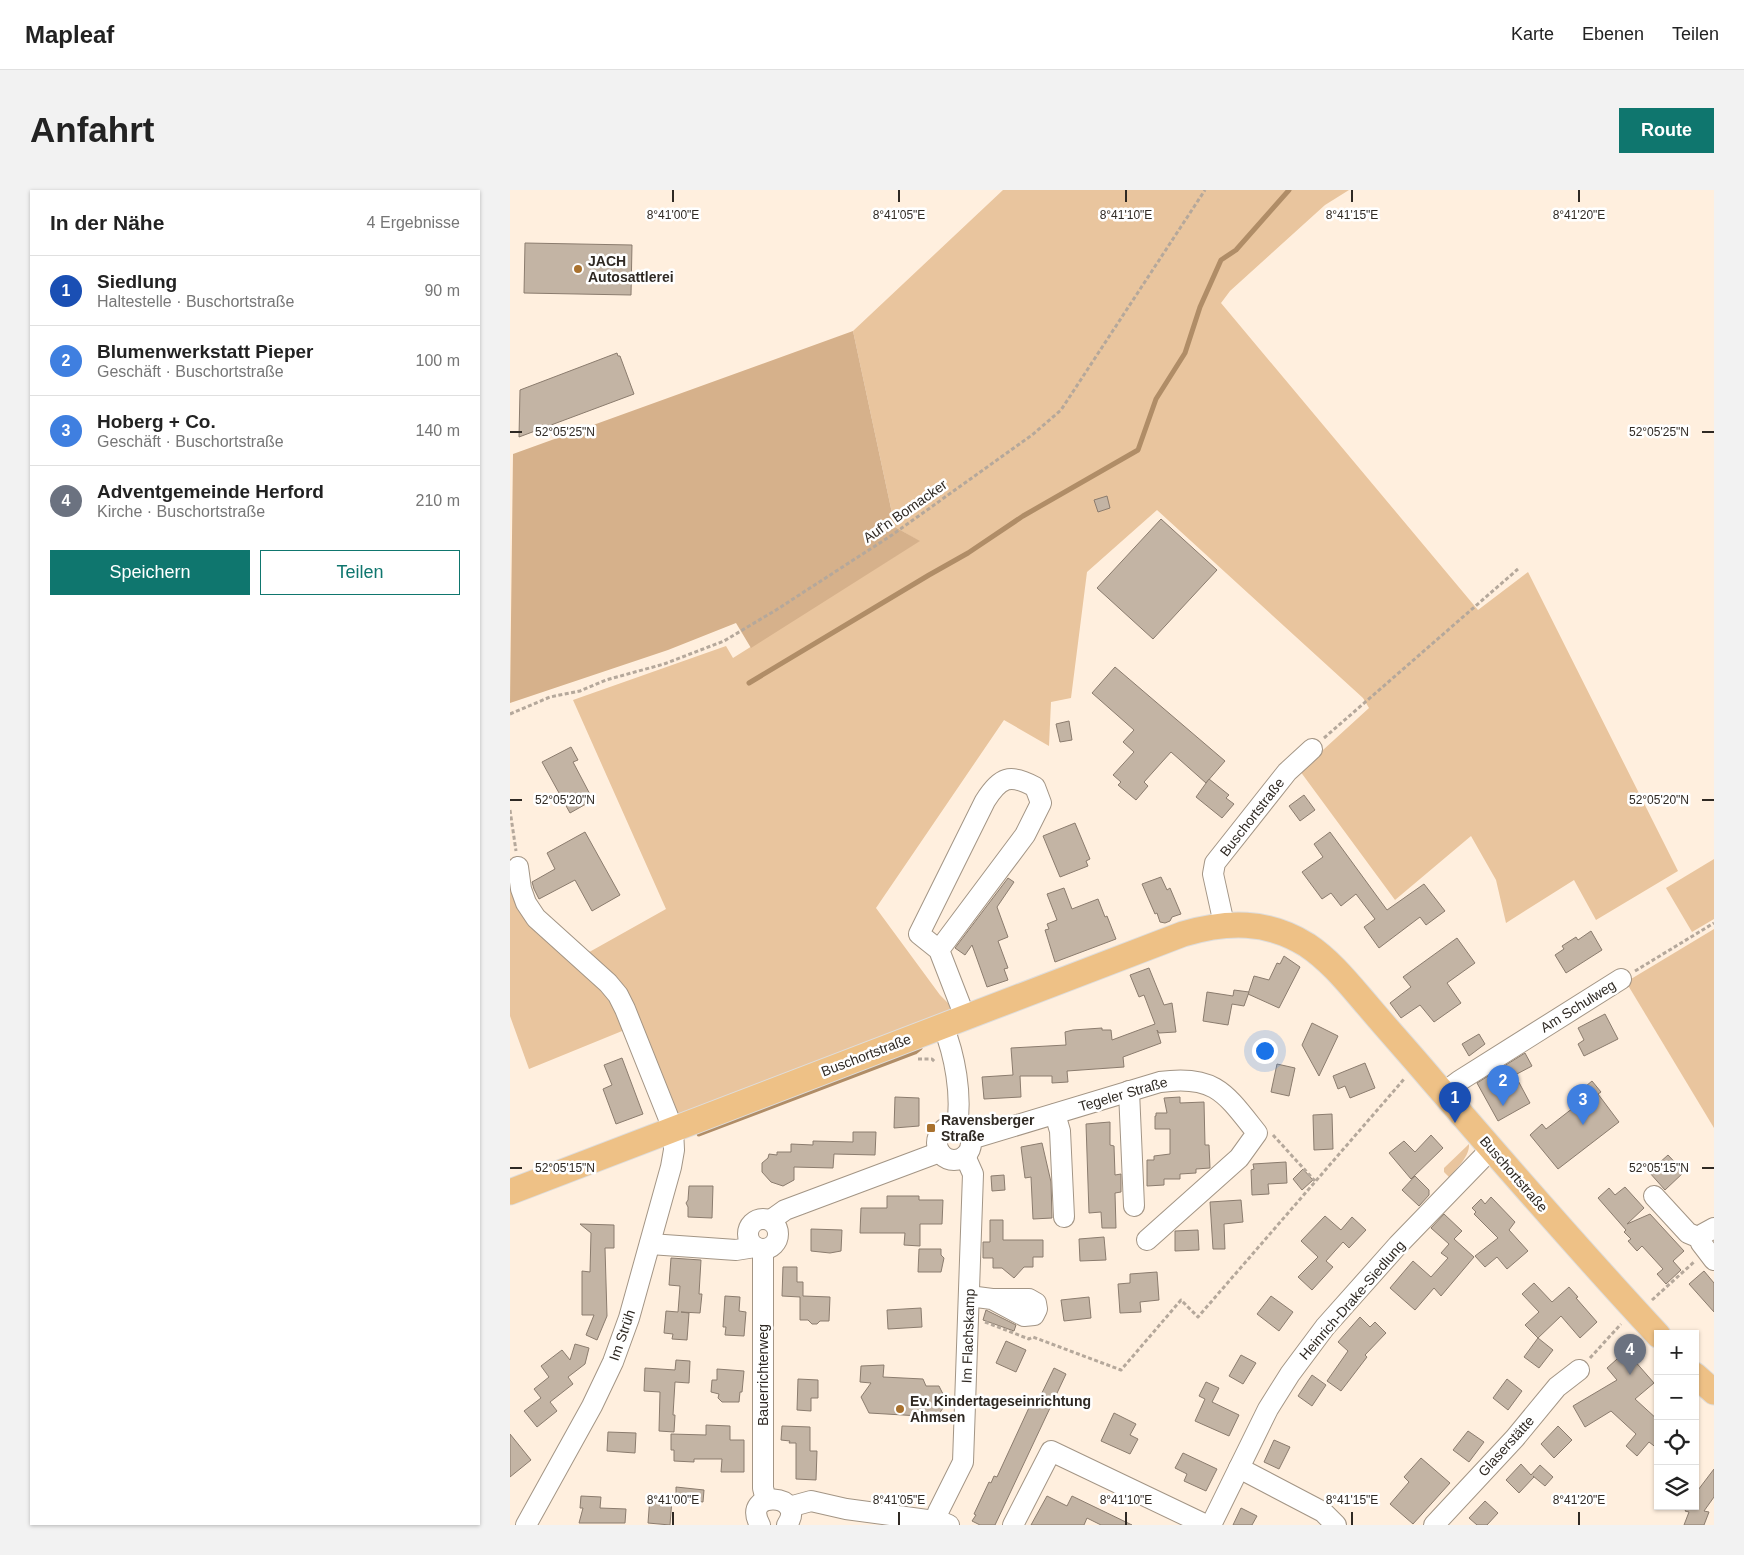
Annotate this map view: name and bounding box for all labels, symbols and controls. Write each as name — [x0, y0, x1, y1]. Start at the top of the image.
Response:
text: Mapleaf — [25, 21, 114, 48]
text: Karte — [1511, 24, 1554, 44]
text: Ebenen — [1582, 24, 1644, 44]
text: Teilen — [1672, 24, 1719, 44]
button: Route — [1619, 108, 1714, 153]
text: Anfahrt — [30, 110, 154, 149]
text: 8°41'00"E — [647, 208, 699, 222]
text: 8°41'05"E — [873, 208, 925, 222]
text: 8°41'10"E — [1100, 208, 1152, 222]
text: 8°41'15"E — [1326, 208, 1378, 222]
text: 8°41'20"E — [1553, 208, 1605, 222]
text: In der Nähe — [50, 211, 164, 234]
text: 4 Ergebnisse — [367, 214, 460, 231]
place label: JACH Autosattlerei — [588, 253, 674, 285]
marker: JACH Autosattlerei — [572, 263, 584, 275]
text: Siedlung — [97, 271, 177, 292]
text: 1 — [62, 282, 70, 299]
text: 90 m — [424, 282, 460, 299]
text: Haltestelle · Buschortstraße — [97, 293, 294, 310]
text: Blumenwerkstatt Pieper — [97, 341, 313, 362]
text: 2 — [62, 352, 70, 369]
text: 100 m — [416, 352, 460, 369]
text: Geschäft · Buschortstraße — [97, 363, 284, 380]
text: Hoberg + Co. — [97, 411, 216, 432]
text: 3 — [62, 422, 70, 439]
text: 140 m — [416, 422, 460, 439]
text: 52°05'25"N — [535, 425, 595, 439]
text: 52°05'25"N — [1629, 425, 1689, 439]
text: Geschäft · Buschortstraße — [97, 433, 284, 450]
street label: Auf'n Bomacker — [860, 476, 950, 546]
text: Adventgemeinde Herford — [97, 481, 324, 502]
text: 4 — [62, 492, 70, 509]
text: 210 m — [416, 492, 460, 509]
text: Kirche · Buschortstraße — [97, 503, 265, 520]
button: Speichern — [50, 550, 250, 595]
button: Teilen — [260, 550, 460, 595]
street label: Buschortstraße — [1216, 775, 1288, 859]
text: 52°05'20"N — [535, 793, 595, 807]
text: 52°05'20"N — [1629, 793, 1689, 807]
street label: Am Schulweg — [1537, 977, 1619, 1035]
street label: Buschortstraße — [819, 1030, 913, 1079]
your location — [1252, 1038, 1278, 1064]
pin: 2 — [1487, 1065, 1519, 1106]
street label: Tegeler Straße — [1077, 1074, 1170, 1114]
pin: 1 — [1439, 1082, 1471, 1123]
pin: 3 — [1567, 1084, 1599, 1125]
place label: Ravensberger Straße — [941, 1112, 1035, 1144]
marker: Ravensberger Straße — [925, 1122, 937, 1134]
street label: Buschortstraße — [1477, 1133, 1551, 1215]
text: 52°05'15"N — [535, 1161, 595, 1175]
text: 52°05'15"N — [1629, 1161, 1689, 1175]
street label: Heinrich-Drake-Siedlung — [1296, 1237, 1408, 1363]
street label: Im Flachskamp — [958, 1288, 978, 1384]
street label: Im Strüh — [606, 1307, 638, 1363]
street label: Bauerrichterweg — [755, 1324, 771, 1426]
map controls — [1654, 1330, 1699, 1510]
button: + — [1654, 1330, 1699, 1375]
pin: 4 — [1614, 1334, 1646, 1375]
button: − — [1654, 1375, 1699, 1420]
place label: Ev. Kindertageseinrichtung Ahmsen — [910, 1393, 1091, 1425]
marker: Ev. Kindertageseinrichtung Ahmsen — [894, 1403, 906, 1415]
street label: Glaserstätte — [1475, 1412, 1537, 1479]
button: locate — [1654, 1420, 1699, 1465]
button: layers — [1654, 1465, 1699, 1510]
text: 8°41'00"E — [647, 1493, 699, 1507]
text: 8°41'05"E — [873, 1493, 925, 1507]
text: 8°41'10"E — [1100, 1493, 1152, 1507]
text: 8°41'15"E — [1326, 1493, 1378, 1507]
text: 8°41'20"E — [1553, 1493, 1605, 1507]

